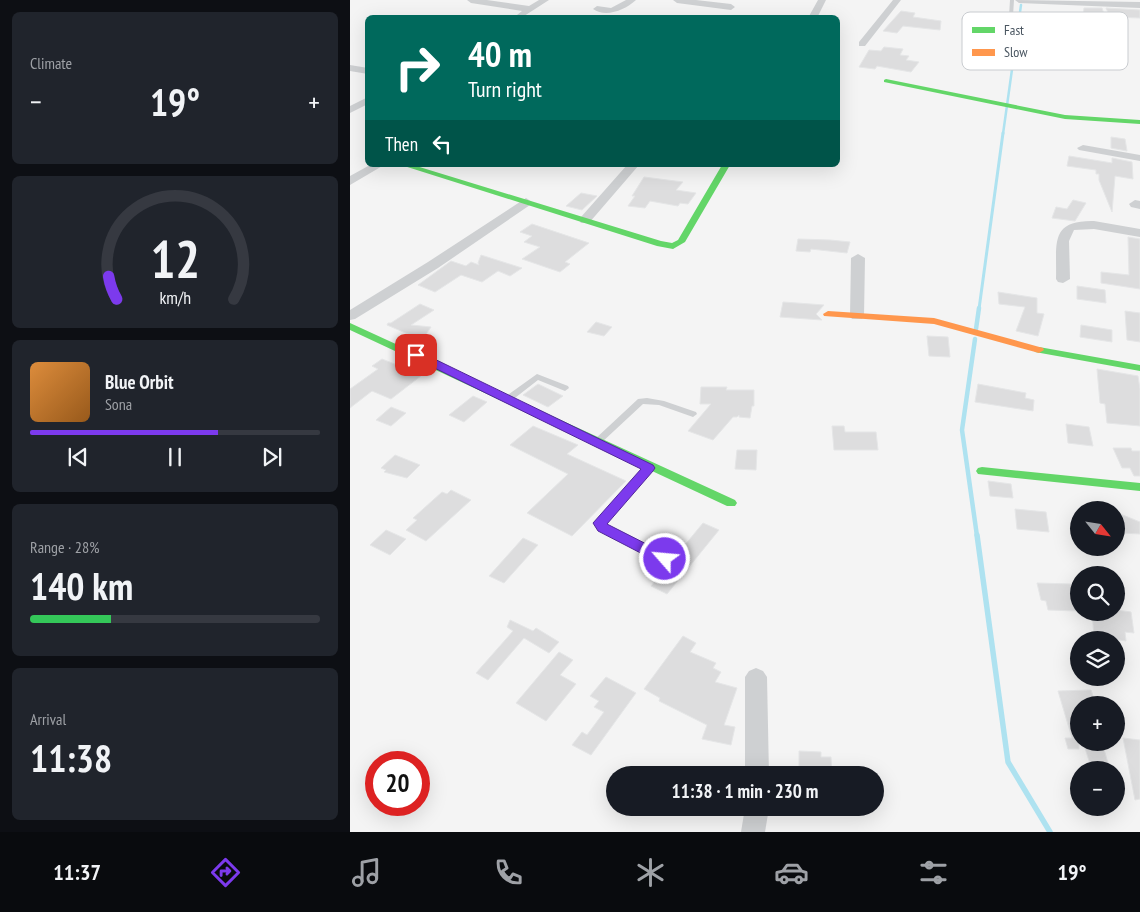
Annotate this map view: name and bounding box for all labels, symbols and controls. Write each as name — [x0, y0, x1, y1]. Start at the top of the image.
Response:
legend — [962, 12, 1128, 70]
text: Fast — [1004, 21, 1024, 39]
text: 40 m — [468, 31, 532, 77]
icon: right — [385, 35, 450, 100]
text: Slow — [1004, 43, 1028, 61]
text: Climate — [30, 53, 72, 73]
text: Turn right — [468, 75, 542, 103]
text: 19° — [150, 77, 200, 126]
text: − — [30, 83, 42, 120]
text: + — [308, 83, 320, 120]
icon: left — [428, 130, 456, 158]
text: Then — [385, 132, 418, 156]
text: 12 — [150, 225, 200, 292]
text: km/h — [159, 286, 191, 309]
pin — [395, 334, 437, 376]
icon: arrive — [402, 341, 430, 369]
text: Blue Orbit — [105, 370, 174, 394]
text: Sona — [105, 394, 132, 414]
icon: previous — [64, 443, 92, 471]
icon: pause — [161, 443, 189, 471]
icon: next — [258, 443, 286, 471]
north arrow — [1070, 501, 1125, 556]
map controls — [1070, 501, 1125, 816]
position arrow — [638, 532, 690, 584]
text: Range · 28% — [30, 537, 99, 557]
text: 140 km — [30, 561, 133, 610]
button: search — [1070, 566, 1125, 621]
button: layers — [1070, 631, 1125, 686]
button: + — [1070, 696, 1125, 751]
text: Arrival — [30, 709, 66, 729]
text: 11:38 — [30, 733, 112, 782]
speed limit sign: 20 — [365, 751, 430, 816]
button: − — [1070, 761, 1125, 816]
text: 11:38 · 1 min · 230 m — [672, 779, 818, 803]
icon: directions — [208, 855, 243, 890]
icon: music — [349, 855, 384, 890]
icon: phone — [491, 855, 526, 890]
icon: climate — [633, 855, 668, 890]
icon: car — [774, 855, 809, 890]
icon: filters — [916, 855, 951, 890]
text: 11:37 — [53, 858, 101, 886]
text: 19° — [1058, 858, 1087, 886]

